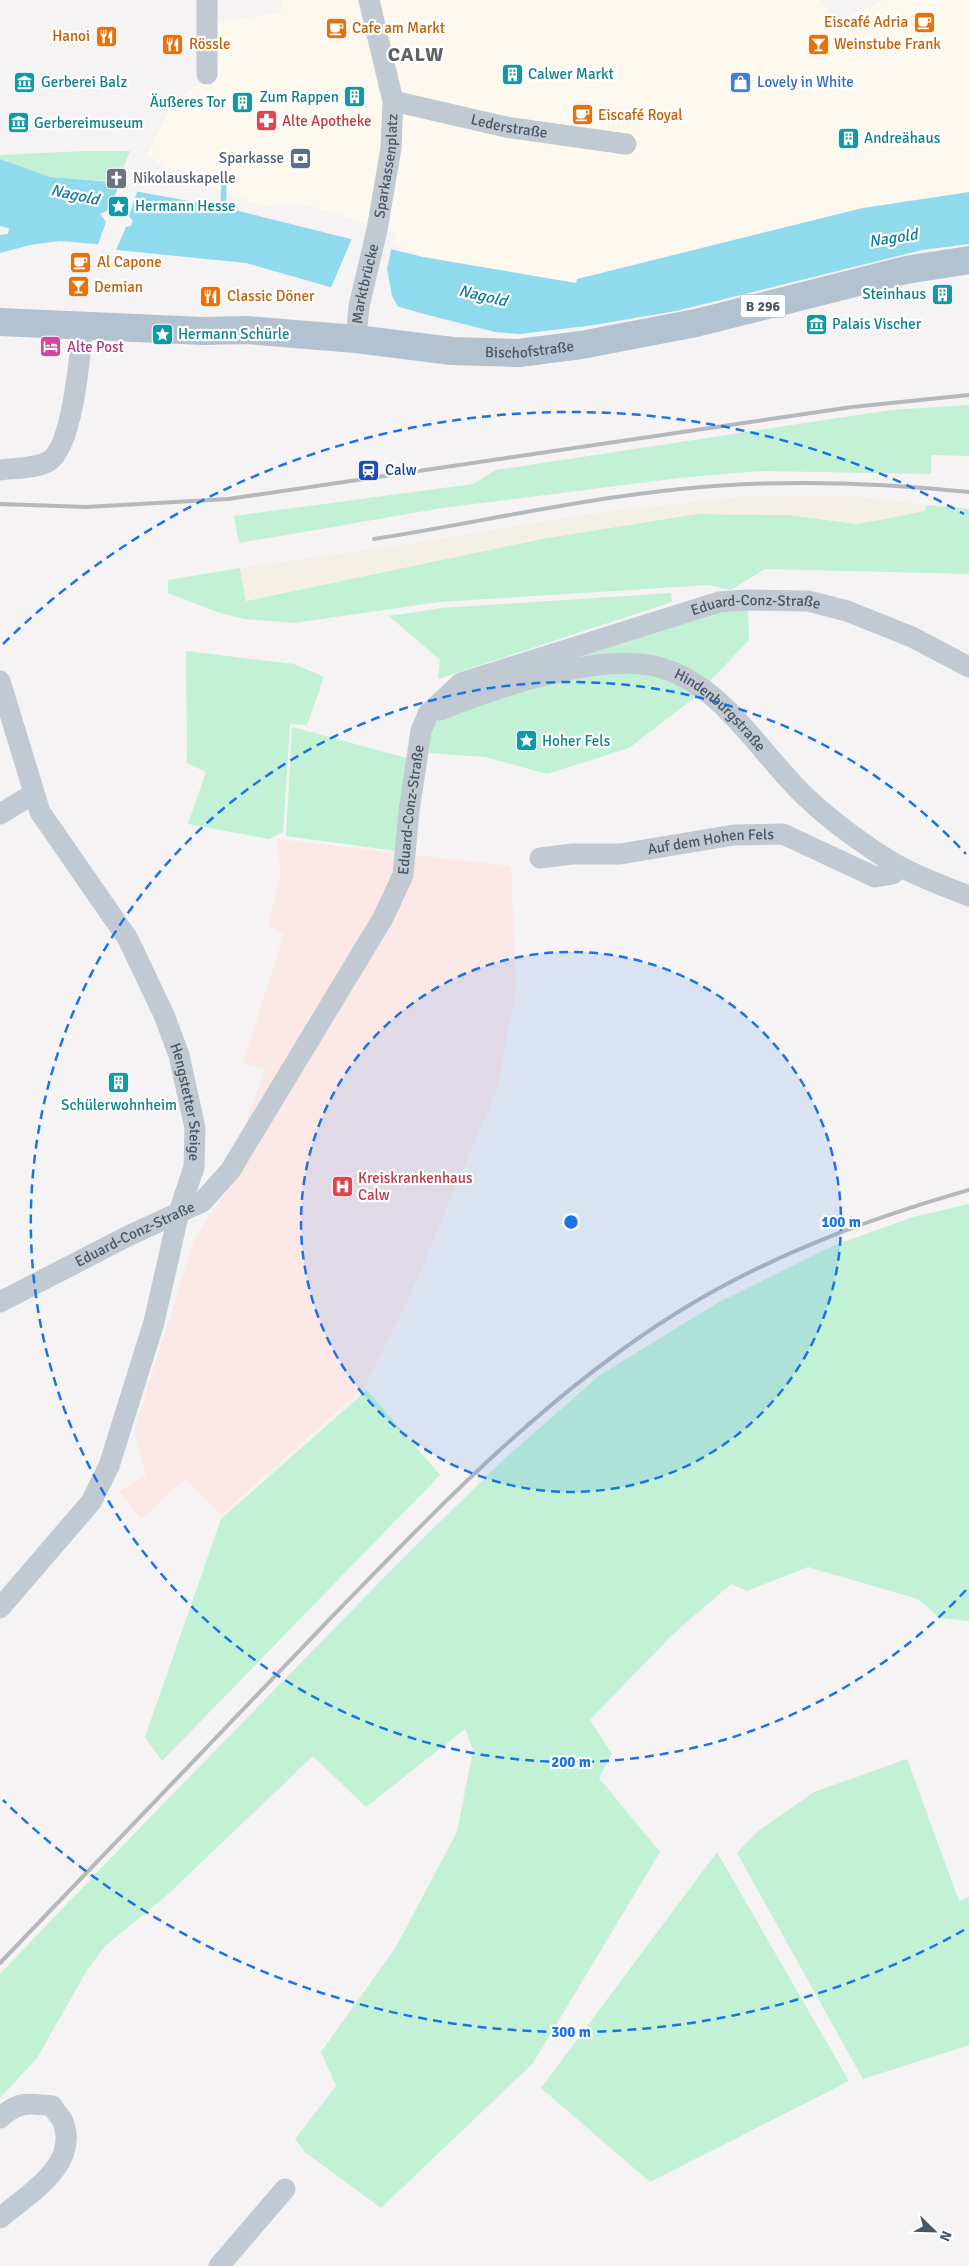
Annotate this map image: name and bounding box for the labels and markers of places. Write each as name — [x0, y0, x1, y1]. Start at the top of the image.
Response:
cafe icon: Eiscafé Adria — [912, 10, 936, 34]
place label: Eiscafé Adria — [824, 13, 908, 31]
cafe icon: Cafe am Markt — [324, 16, 348, 40]
place label: Cafe am Markt — [352, 19, 445, 37]
restaurant icon: Hanoi — [94, 24, 118, 48]
place label: Hanoi — [52, 27, 90, 45]
restaurant icon: Rössle — [161, 32, 185, 56]
bar icon: Weinstube Frank — [806, 32, 830, 56]
place label: Rössle — [189, 35, 231, 53]
place label: Weinstube Frank — [834, 35, 941, 53]
building icon: Calwer Markt — [500, 62, 524, 86]
place label: Calwer Markt — [528, 65, 614, 83]
museum icon: Gerberei Balz — [13, 70, 37, 94]
shop icon: Lovely in White — [729, 70, 753, 94]
place label: Gerberei Balz — [41, 73, 128, 91]
place label: Lovely in White — [757, 73, 854, 91]
building icon: Zum Rappen — [343, 85, 367, 109]
place label: Zum Rappen — [259, 88, 339, 106]
building icon: Äußeres Tor — [230, 90, 254, 114]
place label: Äußeres Tor — [150, 93, 226, 111]
cafe icon: Eiscafé Royal — [570, 103, 594, 127]
place label: Eiscafé Royal — [598, 106, 683, 124]
pharmacy icon: Alte Apotheke — [254, 109, 278, 133]
museum icon: Gerbereimuseum — [6, 111, 30, 135]
place label: Alte Apotheke — [282, 112, 372, 130]
place label: Gerbereimuseum — [34, 114, 143, 132]
building icon: Andreähaus — [836, 126, 860, 150]
place label: Andreähaus — [864, 129, 941, 147]
bank icon: Sparkasse — [288, 146, 312, 170]
place label: Sparkasse — [219, 149, 284, 167]
church icon: Nikolauskapelle — [105, 166, 129, 190]
place label: Nikolauskapelle — [133, 169, 236, 187]
place icon: Hermann Hesse — [107, 194, 131, 218]
place label: Hermann Hesse — [135, 197, 236, 215]
cafe icon: Al Capone — [69, 250, 93, 274]
place label: Al Capone — [97, 253, 162, 271]
bar icon: Demian — [66, 275, 90, 299]
place label: Demian — [94, 278, 143, 296]
building icon: Steinhaus — [930, 282, 954, 306]
restaurant icon: Classic Döner — [199, 284, 223, 308]
place label: Steinhaus — [862, 285, 926, 303]
place label: Classic Döner — [227, 287, 315, 305]
museum icon: Palais Vischer — [804, 312, 828, 336]
place label: Palais Vischer — [832, 315, 922, 333]
place icon: Hermann Schürle — [150, 322, 174, 346]
place label: Hermann Schürle — [178, 325, 289, 343]
hotel icon: Alte Post — [39, 335, 63, 359]
place label: Alte Post — [67, 338, 124, 356]
station icon: Calw — [357, 458, 381, 482]
place label: Calw — [385, 461, 417, 479]
place icon: Hoher Fels — [514, 729, 538, 753]
place label: Hoher Fels — [542, 732, 611, 750]
building icon: Schülerwohnheim — [107, 1070, 131, 1094]
place label: Schülerwohnheim — [61, 1096, 177, 1114]
place label: Kreiskrankenhaus Calw — [358, 1169, 473, 1204]
hospital icon: Kreiskrankenhaus Calw — [330, 1175, 354, 1199]
centre of rings — [562, 1213, 580, 1231]

